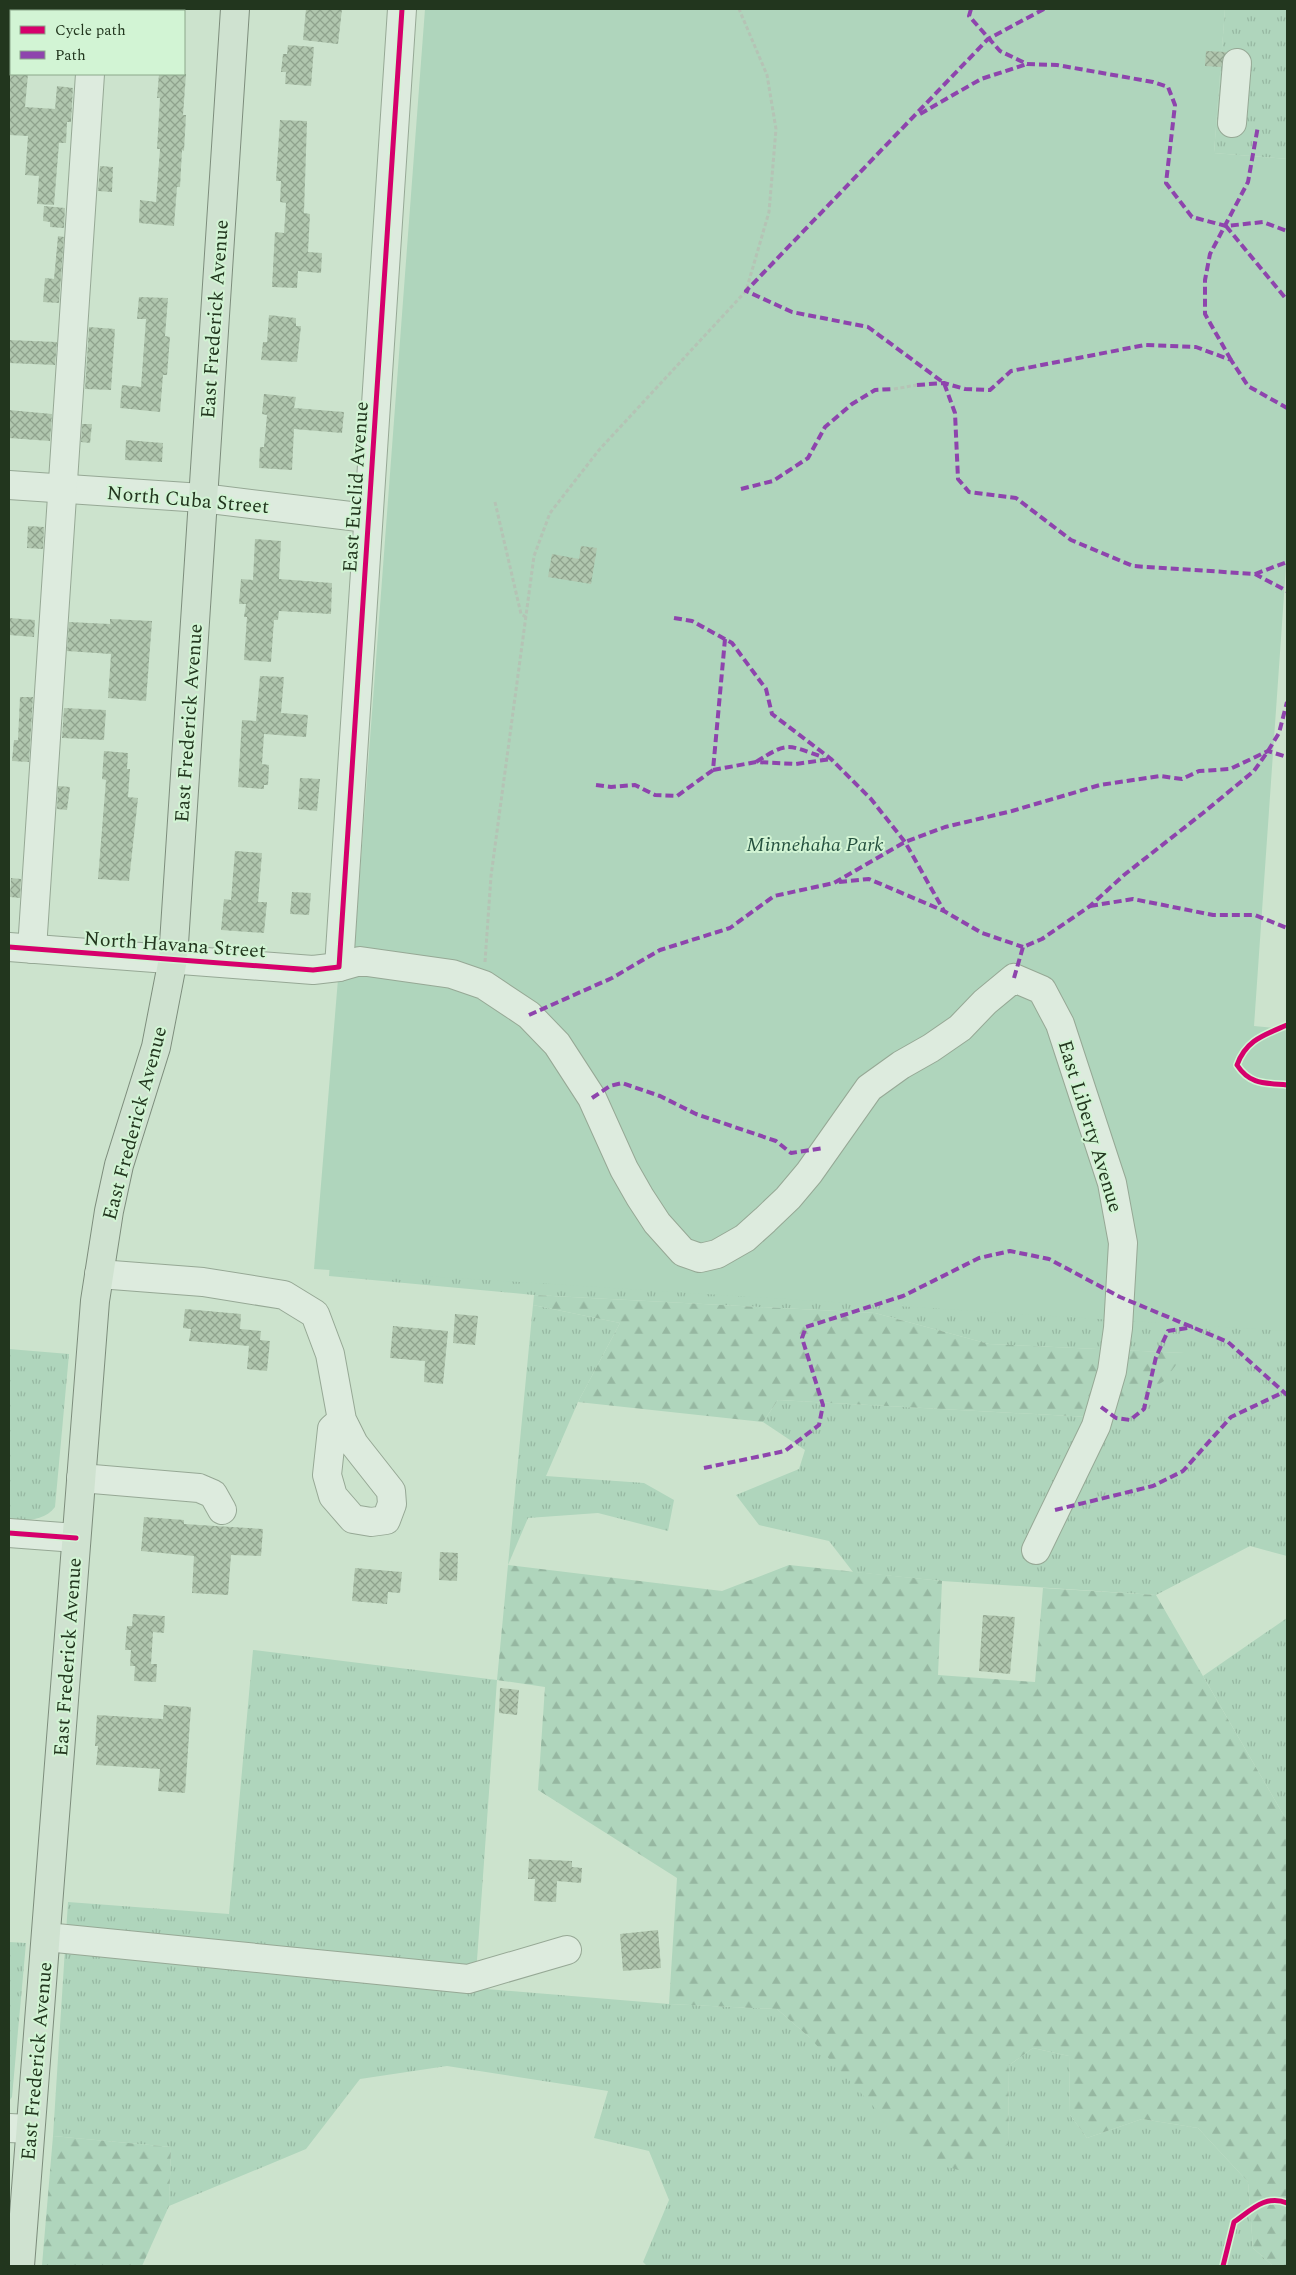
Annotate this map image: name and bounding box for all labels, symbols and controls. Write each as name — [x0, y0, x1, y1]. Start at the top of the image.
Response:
legend — [10, 10, 185, 75]
text: Cycle path — [55, 19, 126, 42]
text: Path — [55, 44, 86, 67]
street label: East Frederick Avenue — [193, 219, 237, 420]
street label: East Euclid Avenue — [335, 400, 377, 574]
street label: North Cuba Street — [106, 478, 270, 522]
street label: East Frederick Avenue — [167, 623, 211, 824]
park label: Minnehaha Park — [746, 830, 884, 860]
street label: North Havana Street — [83, 924, 267, 966]
street label: East Frederick Avenue — [95, 1023, 175, 1223]
street label: East Liberty Avenue — [1050, 1036, 1131, 1216]
street label: East Frederick Avenue — [46, 1557, 90, 1758]
street label: East Frederick Avenue — [13, 1960, 61, 2162]

